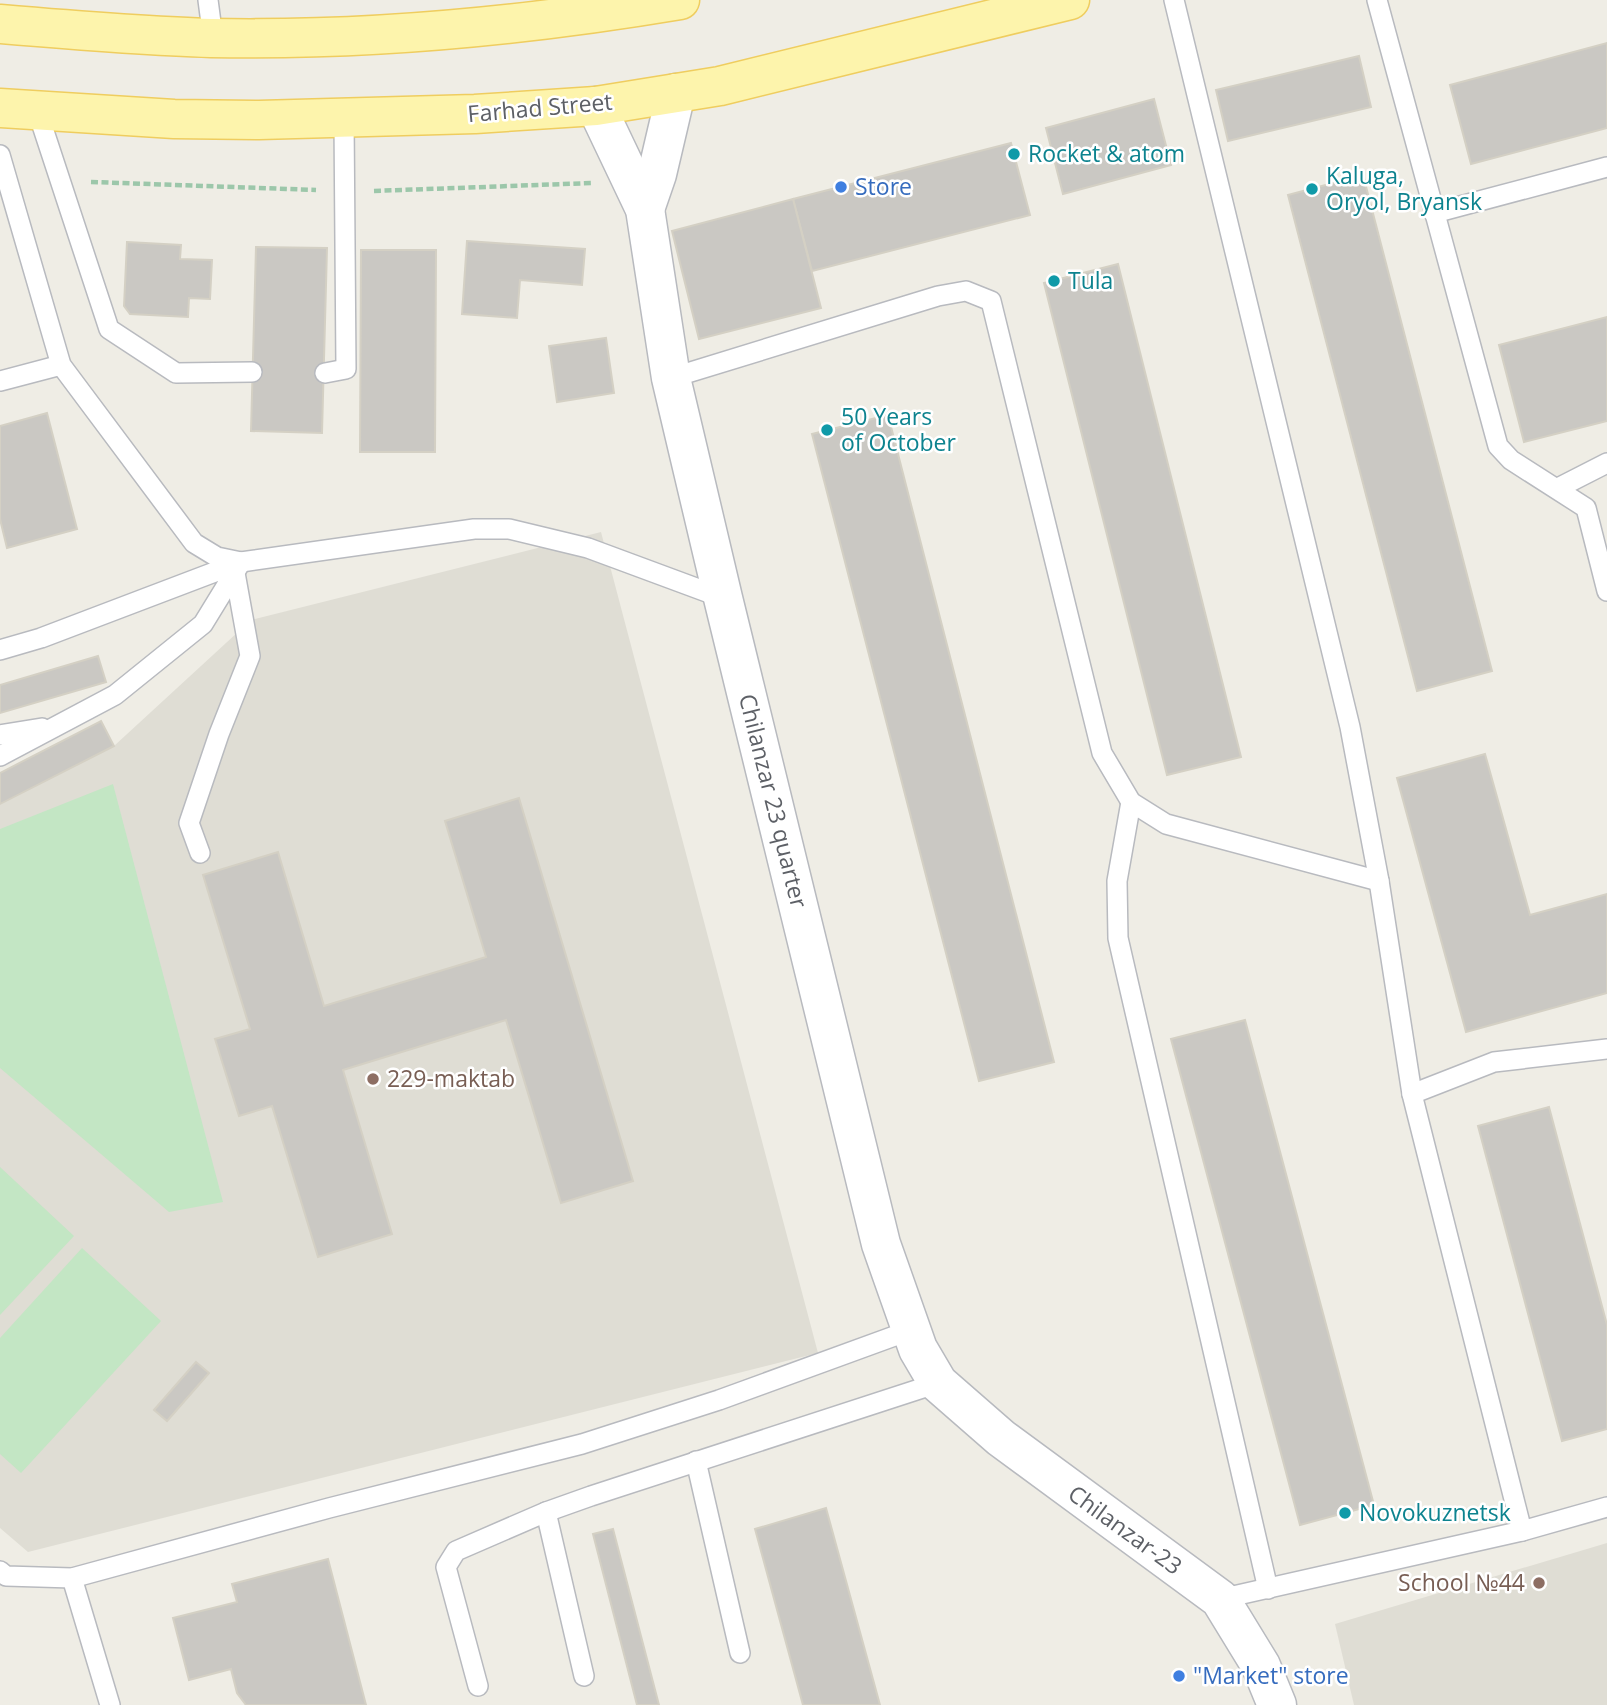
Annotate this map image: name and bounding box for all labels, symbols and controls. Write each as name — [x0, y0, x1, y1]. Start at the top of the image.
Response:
street label: Farhad Street — [466, 85, 614, 129]
place label: Rocket & atom — [1028, 137, 1185, 169]
marker: Rocket & atom — [1006, 146, 1022, 162]
place label: Kaluga, Oryol, Bryansk — [1326, 159, 1482, 217]
place label: Store — [855, 170, 912, 202]
marker: Store — [833, 179, 849, 195]
marker: Kaluga, Oryol, Bryansk — [1304, 181, 1320, 197]
place label: Tula — [1068, 264, 1113, 296]
marker: Tula — [1046, 273, 1062, 289]
place label: 50 Years of October — [841, 400, 956, 458]
marker: 50 Years of October — [819, 422, 835, 438]
street label: Chilanzar 23 quarter — [732, 691, 816, 912]
place label: 229-maktab — [387, 1062, 515, 1094]
marker: 229-maktab — [365, 1071, 381, 1087]
street label: Chilanzar-23 — [1062, 1477, 1189, 1581]
place label: Novokuznetsk — [1359, 1496, 1511, 1528]
marker: Novokuznetsk — [1337, 1505, 1353, 1521]
place label: School №44 — [1398, 1566, 1525, 1598]
marker: School №44 — [1531, 1575, 1547, 1591]
place label: "Market" store — [1193, 1659, 1349, 1691]
marker: "Market" store — [1171, 1668, 1187, 1684]

